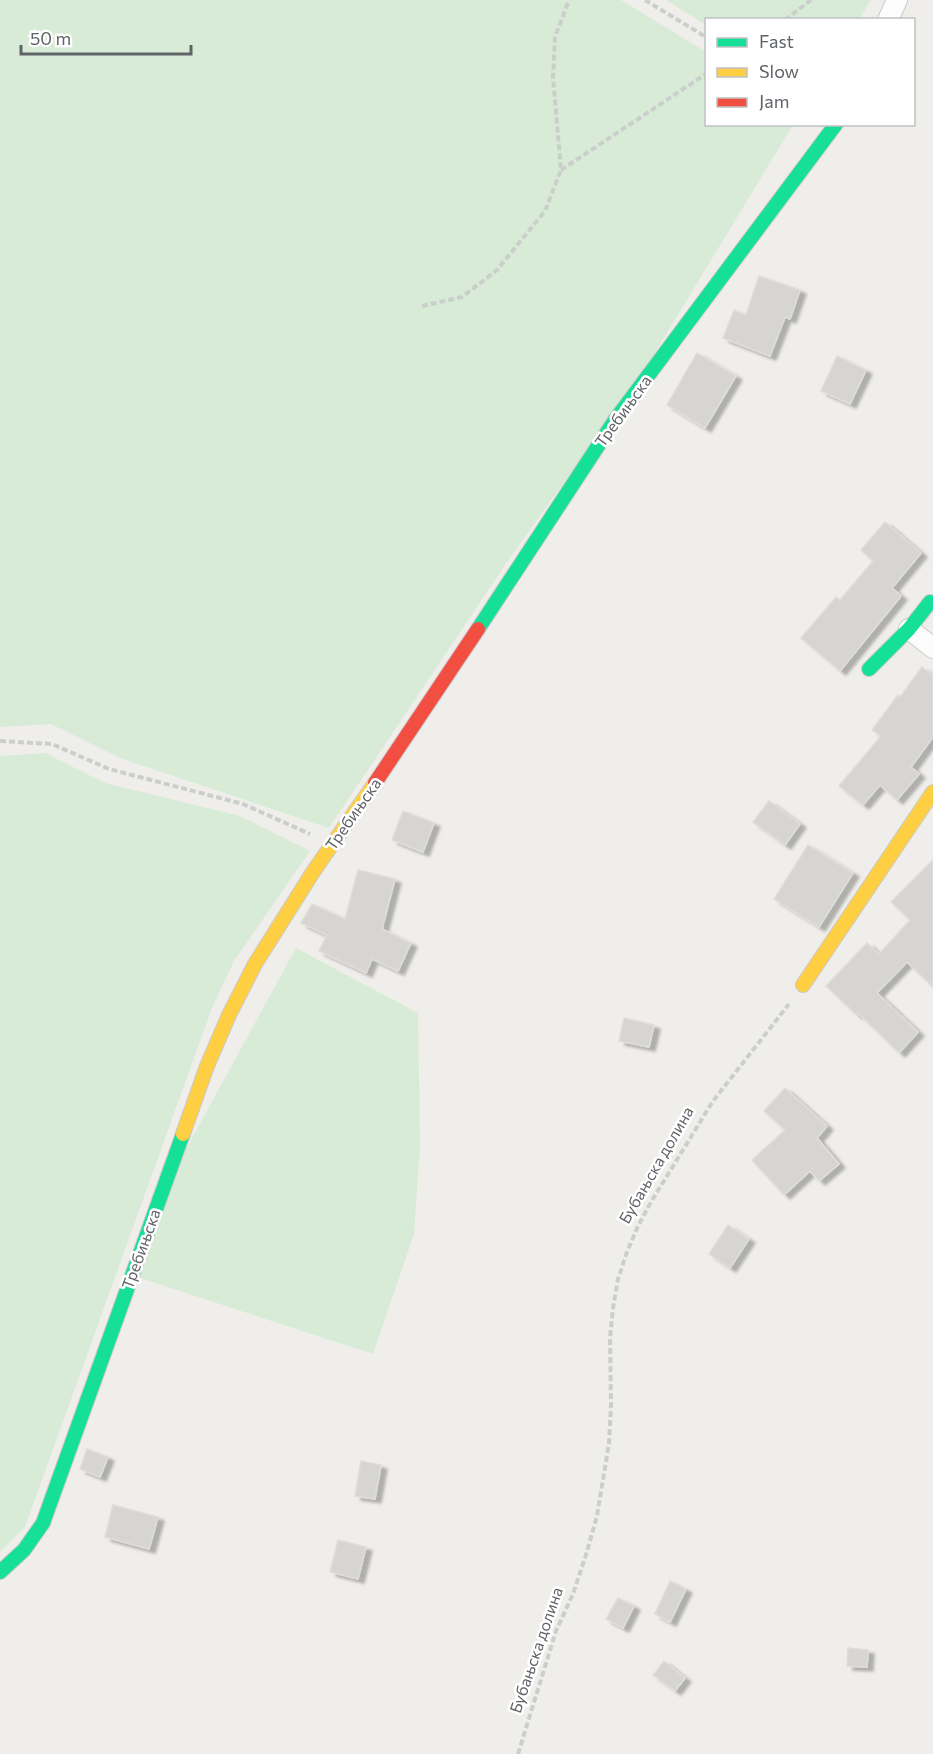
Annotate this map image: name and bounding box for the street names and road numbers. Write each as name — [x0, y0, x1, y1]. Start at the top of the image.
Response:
street label: Требињска — [590, 371, 655, 450]
street label: Требињска — [321, 774, 384, 853]
street label: Бубањска долина — [614, 1103, 697, 1227]
street label: Требињска — [117, 1206, 164, 1291]
street label: Бубањска долина — [505, 1584, 566, 1715]

